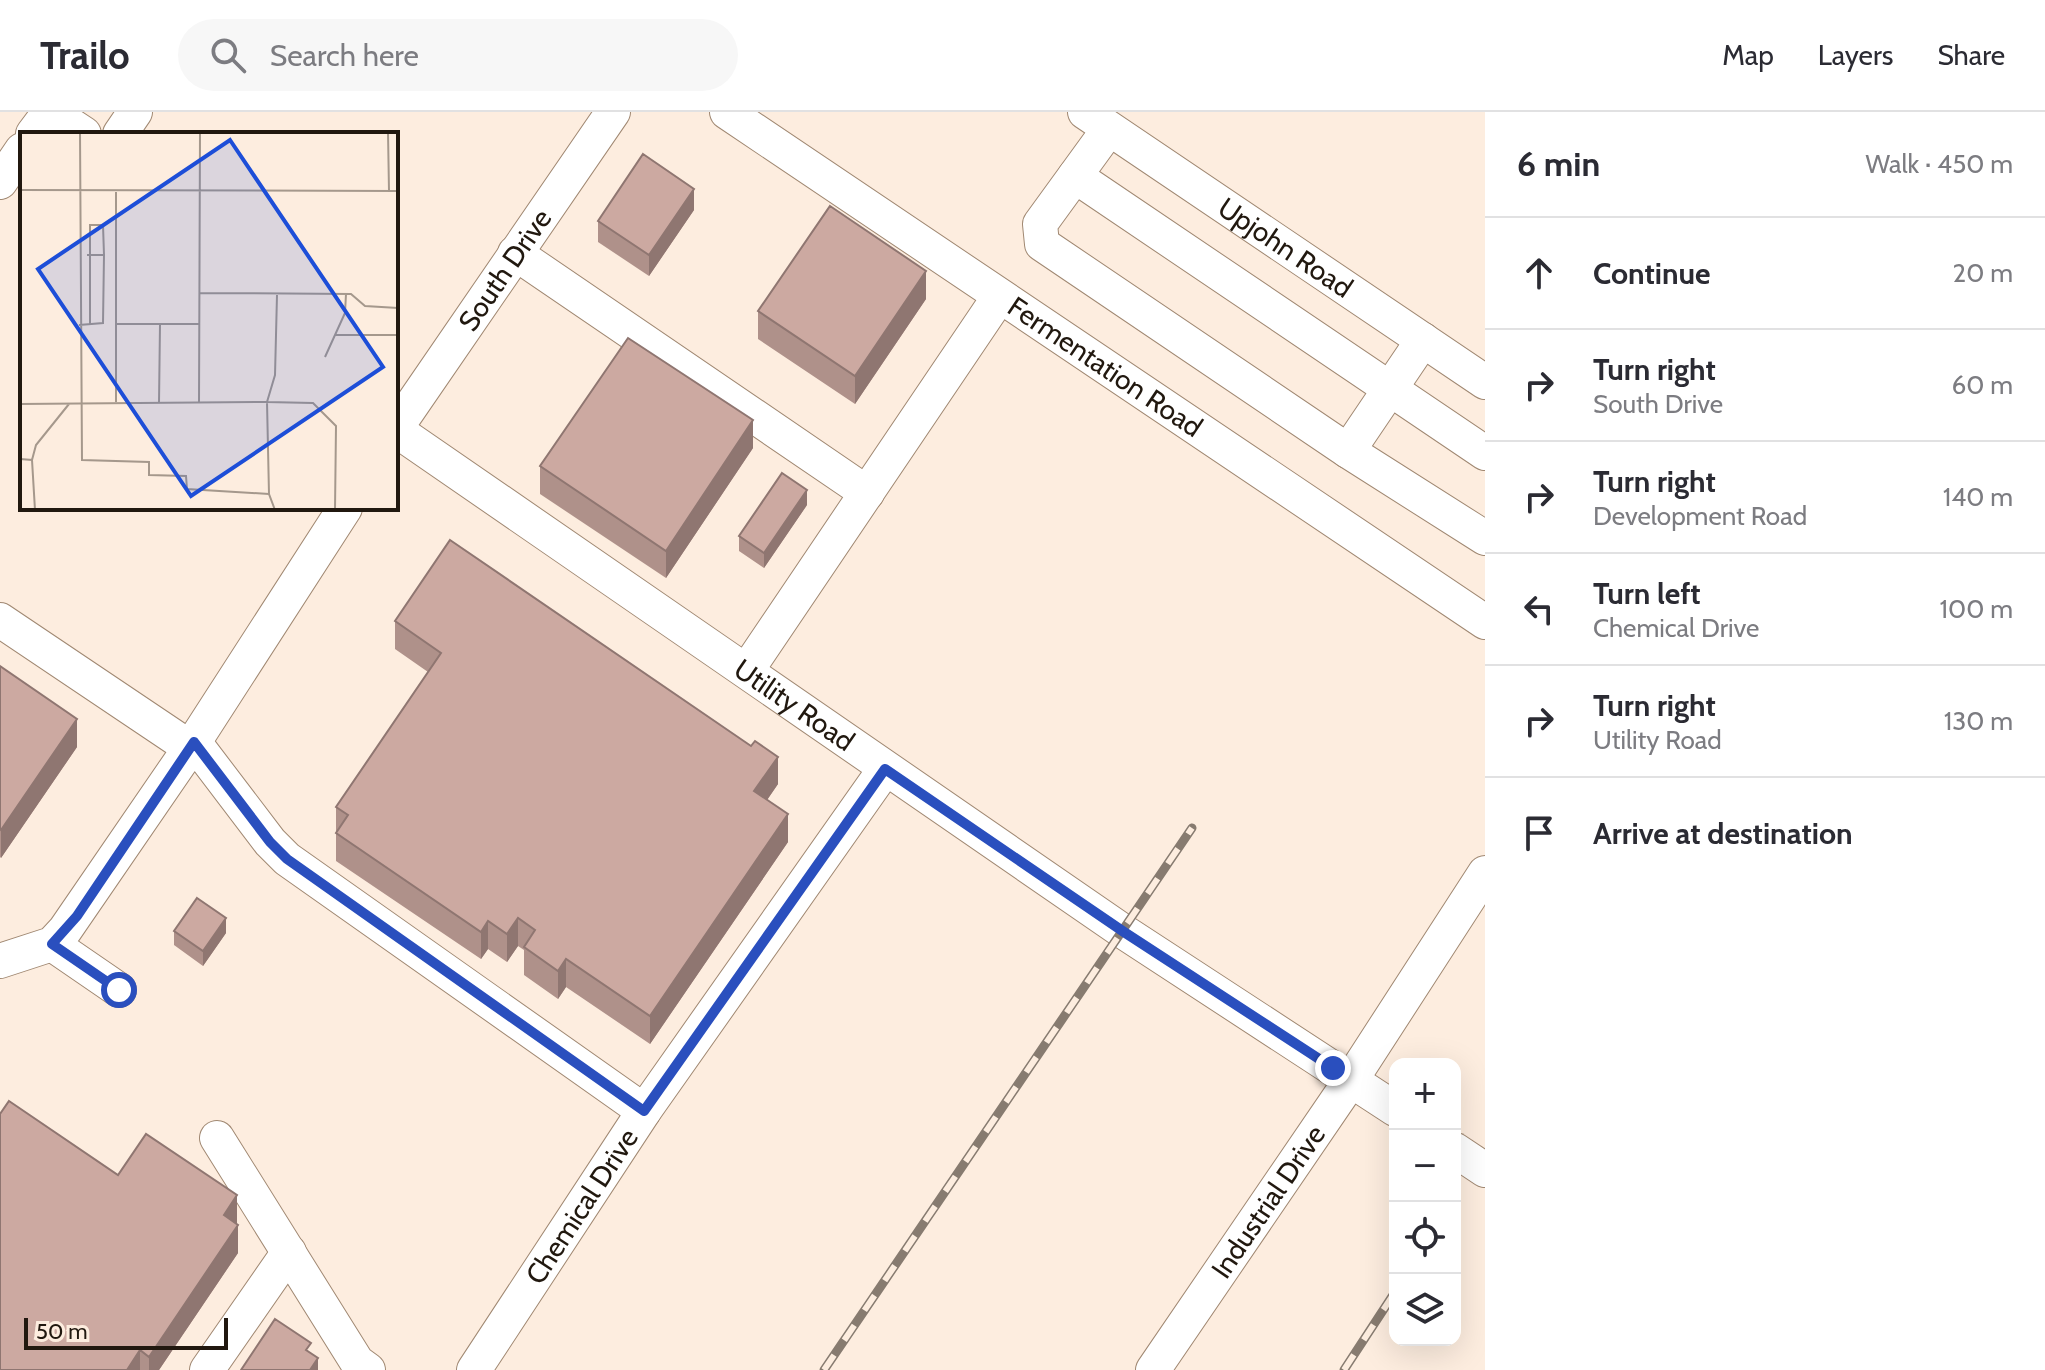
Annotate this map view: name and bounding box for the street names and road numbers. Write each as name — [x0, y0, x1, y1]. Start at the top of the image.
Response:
street label: Upjohn Road — [1212, 190, 1359, 305]
street label: South Drive — [451, 202, 558, 337]
street label: Fermentation Road — [1002, 289, 1209, 444]
street label: Utility Road — [728, 651, 861, 758]
street label: Industrial Drive — [1204, 1119, 1332, 1285]
street label: Chemical Drive — [518, 1122, 645, 1290]

